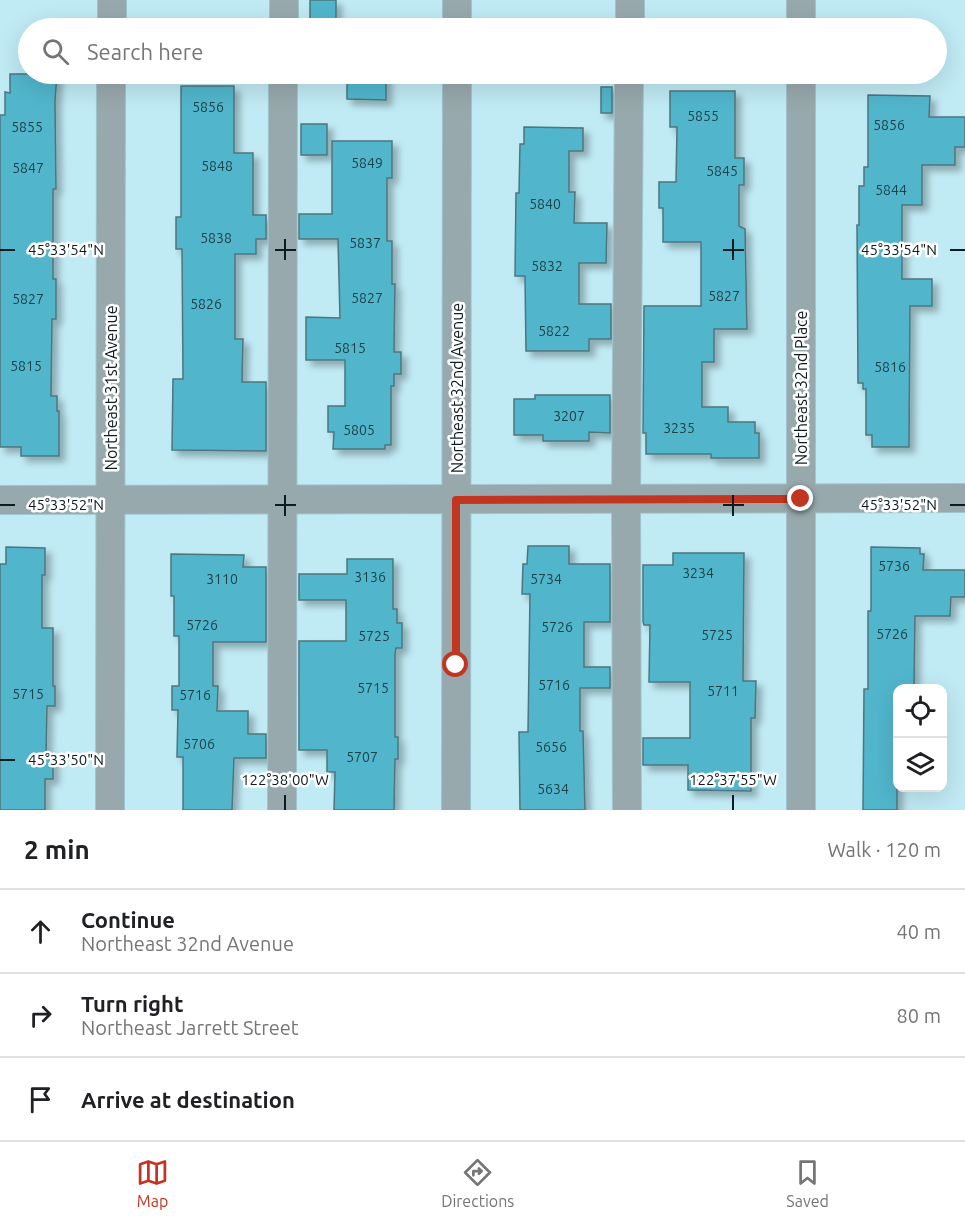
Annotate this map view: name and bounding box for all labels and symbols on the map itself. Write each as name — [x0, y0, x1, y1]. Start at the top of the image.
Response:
house number: 5856 — [192, 99, 224, 115]
house number: 5855 — [687, 108, 719, 124]
house number: 5856 — [873, 117, 905, 133]
house number: 5855 — [11, 119, 43, 135]
house number: 5849 — [351, 155, 383, 171]
house number: 5848 — [201, 158, 233, 174]
house number: 5847 — [12, 160, 44, 176]
house number: 5845 — [706, 163, 738, 179]
house number: 5844 — [875, 182, 907, 198]
house number: 5840 — [529, 196, 561, 212]
house number: 5838 — [200, 230, 232, 246]
house number: 5837 — [349, 235, 381, 251]
text: 45°33'54"N — [28, 241, 104, 258]
text: 45°33'54"N — [861, 241, 937, 258]
house number: 5832 — [531, 258, 563, 274]
house number: 5827 — [708, 288, 740, 304]
house number: 5827 — [351, 290, 383, 306]
house number: 5827 — [12, 291, 44, 307]
house number: 5826 — [190, 296, 222, 312]
street label: Northeast 32nd Avenue — [448, 303, 466, 473]
street label: Northeast 31st Avenue — [102, 305, 120, 471]
street label: Northeast 32nd Place — [792, 311, 810, 465]
house number: 5822 — [538, 323, 570, 339]
house number: 5815 — [334, 340, 366, 356]
house number: 5815 — [10, 358, 42, 374]
house number: 5816 — [874, 359, 906, 375]
house number: 3207 — [553, 408, 585, 424]
house number: 3235 — [663, 420, 695, 436]
house number: 5805 — [343, 422, 375, 438]
route end — [787, 485, 813, 511]
text: 45°33'52"N — [28, 496, 104, 513]
text: 45°33'52"N — [861, 496, 937, 513]
house number: 5736 — [878, 558, 910, 574]
house number: 3234 — [682, 565, 714, 581]
house number: 3136 — [354, 569, 386, 585]
house number: 3110 — [206, 571, 238, 587]
house number: 5734 — [530, 571, 562, 587]
house number: 5726 — [186, 617, 218, 633]
house number: 5726 — [541, 619, 573, 635]
house number: 5726 — [876, 626, 908, 642]
house number: 5725 — [701, 627, 733, 643]
house number: 5725 — [358, 628, 390, 644]
route start — [442, 651, 468, 677]
house number: 5716 — [538, 677, 570, 693]
house number: 5715 — [357, 680, 389, 696]
house number: 5711 — [707, 683, 739, 699]
house number: 5715 — [12, 686, 44, 702]
house number: 5716 — [179, 687, 211, 703]
house number: 5706 — [183, 736, 215, 752]
house number: 5656 — [535, 739, 567, 755]
house number: 5707 — [346, 749, 378, 765]
text: 45°33'50"N — [28, 751, 104, 768]
text: 122°38'00"W — [241, 771, 329, 788]
text: 122°37'55"W — [689, 771, 777, 788]
house number: 5634 — [537, 781, 569, 797]

